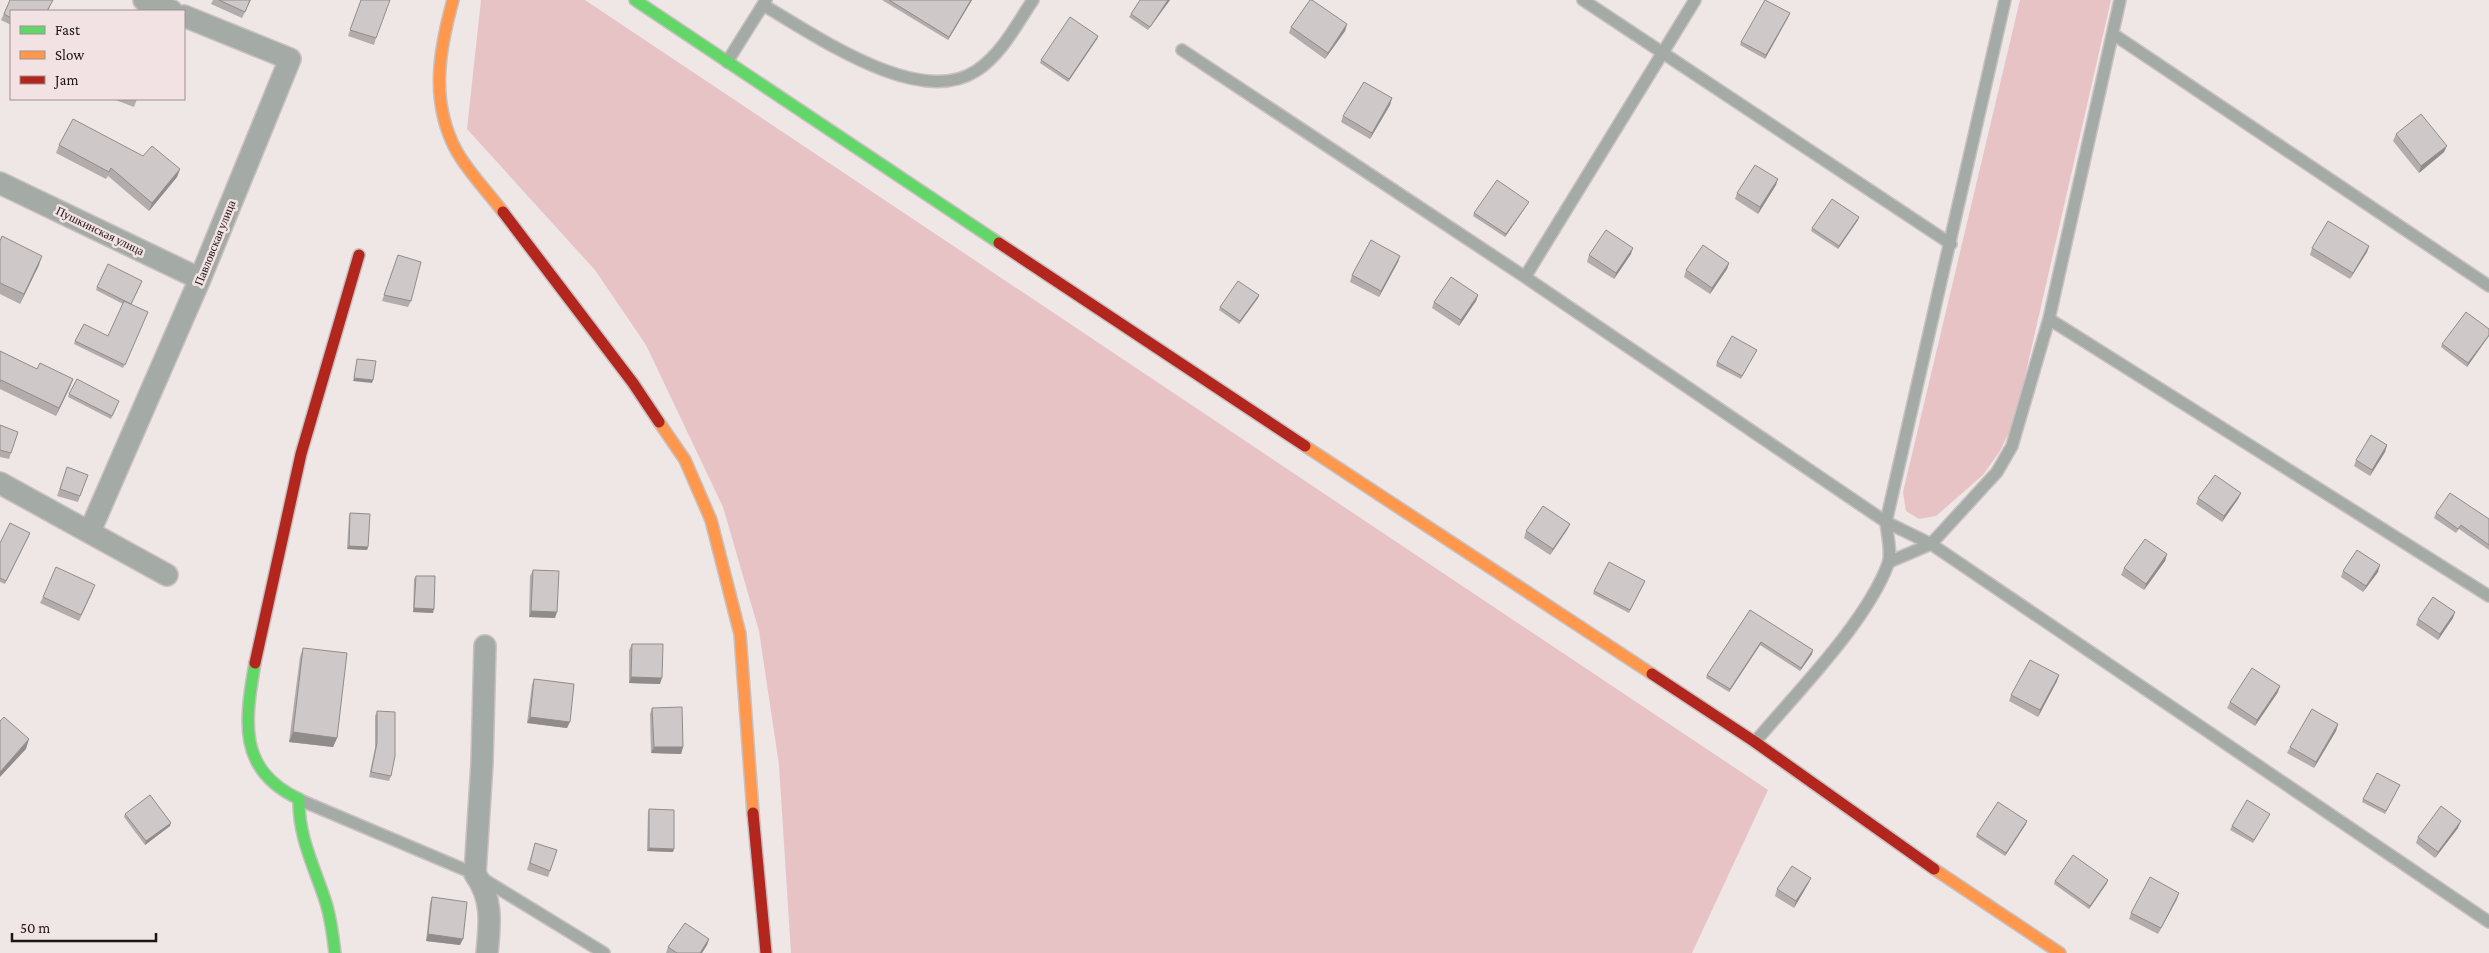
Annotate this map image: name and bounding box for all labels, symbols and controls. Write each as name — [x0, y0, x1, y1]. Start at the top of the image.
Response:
legend — [10, 10, 185, 100]
text: Fast — [55, 22, 81, 38]
text: Slow — [55, 47, 85, 63]
text: Jam — [53, 72, 78, 89]
street label: Павловская улица — [192, 198, 239, 288]
street label: Пушкинская улица — [54, 204, 147, 259]
scale bar — [12, 910, 156, 942]
text: 50 m — [20, 920, 50, 936]

